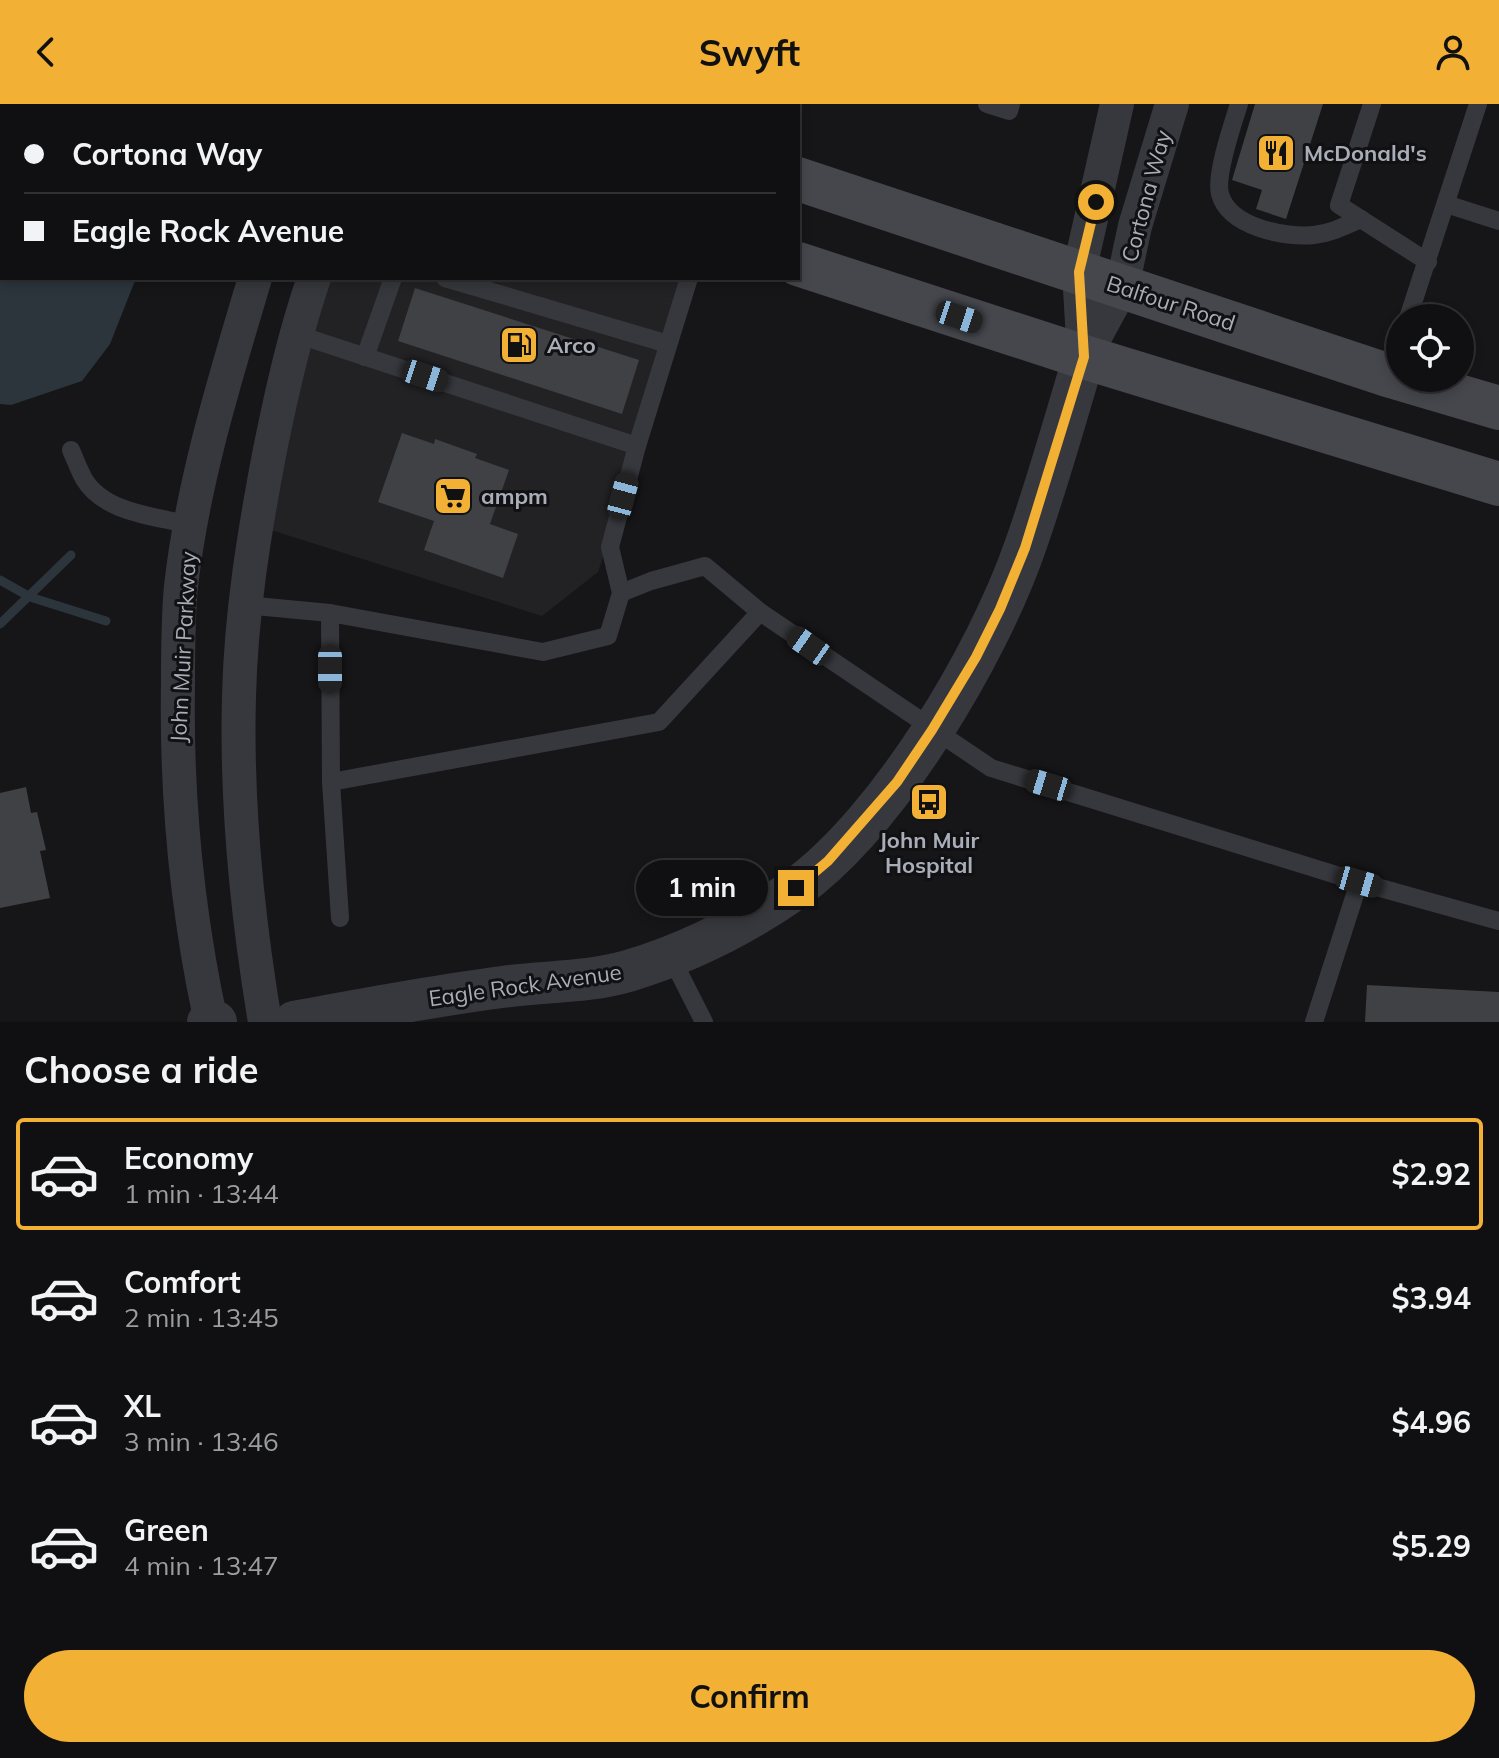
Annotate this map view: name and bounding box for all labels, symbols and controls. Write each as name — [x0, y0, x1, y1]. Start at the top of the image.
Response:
icon: back — [24, 30, 68, 74]
text: Swyft — [699, 30, 800, 75]
icon: person — [1431, 30, 1475, 74]
street label: Cortona Way — [1115, 127, 1177, 265]
restaurant icon: McDonald's — [1255, 132, 1297, 174]
text: Cortona Way — [72, 135, 262, 173]
place label: McDonald's — [1304, 139, 1427, 167]
route start — [1078, 184, 1114, 220]
text: Eagle Rock Avenue — [72, 212, 344, 250]
street label: Balfour Road — [1103, 269, 1239, 337]
car — [932, 298, 986, 336]
map controls — [1386, 304, 1474, 392]
button: locate — [1386, 304, 1474, 392]
fuel station icon: Arco — [498, 324, 540, 366]
place label: Arco — [547, 331, 596, 359]
car — [398, 357, 452, 395]
car — [605, 470, 641, 522]
supermarket icon: ampm — [432, 475, 474, 517]
place label: ampm — [481, 482, 548, 510]
street label: John Muir Parkway — [164, 550, 202, 743]
car — [782, 622, 836, 670]
car — [318, 645, 342, 693]
car — [1022, 767, 1074, 803]
bus stop icon: John Muir Hospital — [908, 781, 950, 823]
place label: John Muir Hospital — [879, 826, 979, 879]
callout: 1 min — [636, 860, 768, 916]
car — [1333, 864, 1385, 900]
route end — [778, 870, 814, 906]
text: 1 min — [668, 871, 736, 904]
street label: Eagle Rock Avenue — [427, 958, 623, 1012]
text: Choose a ride — [24, 1047, 258, 1092]
icon: car — [28, 1138, 100, 1210]
text: Economy — [124, 1139, 253, 1177]
text: $2.92 — [1392, 1155, 1471, 1193]
text: 1 min · 13:44 — [124, 1177, 279, 1210]
icon: car — [28, 1262, 100, 1334]
text: Comfort — [124, 1263, 241, 1301]
text: $3.94 — [1392, 1279, 1471, 1317]
text: 2 min · 13:45 — [124, 1301, 279, 1334]
icon: car — [28, 1386, 100, 1458]
text: XL — [124, 1387, 161, 1425]
text: $4.96 — [1392, 1403, 1471, 1441]
text: 3 min · 13:46 — [124, 1425, 279, 1458]
icon: car — [28, 1510, 100, 1582]
text: Green — [124, 1511, 209, 1549]
text: $5.29 — [1392, 1527, 1471, 1565]
text: 4 min · 13:47 — [124, 1549, 279, 1582]
button: Confirm — [24, 1650, 1475, 1742]

